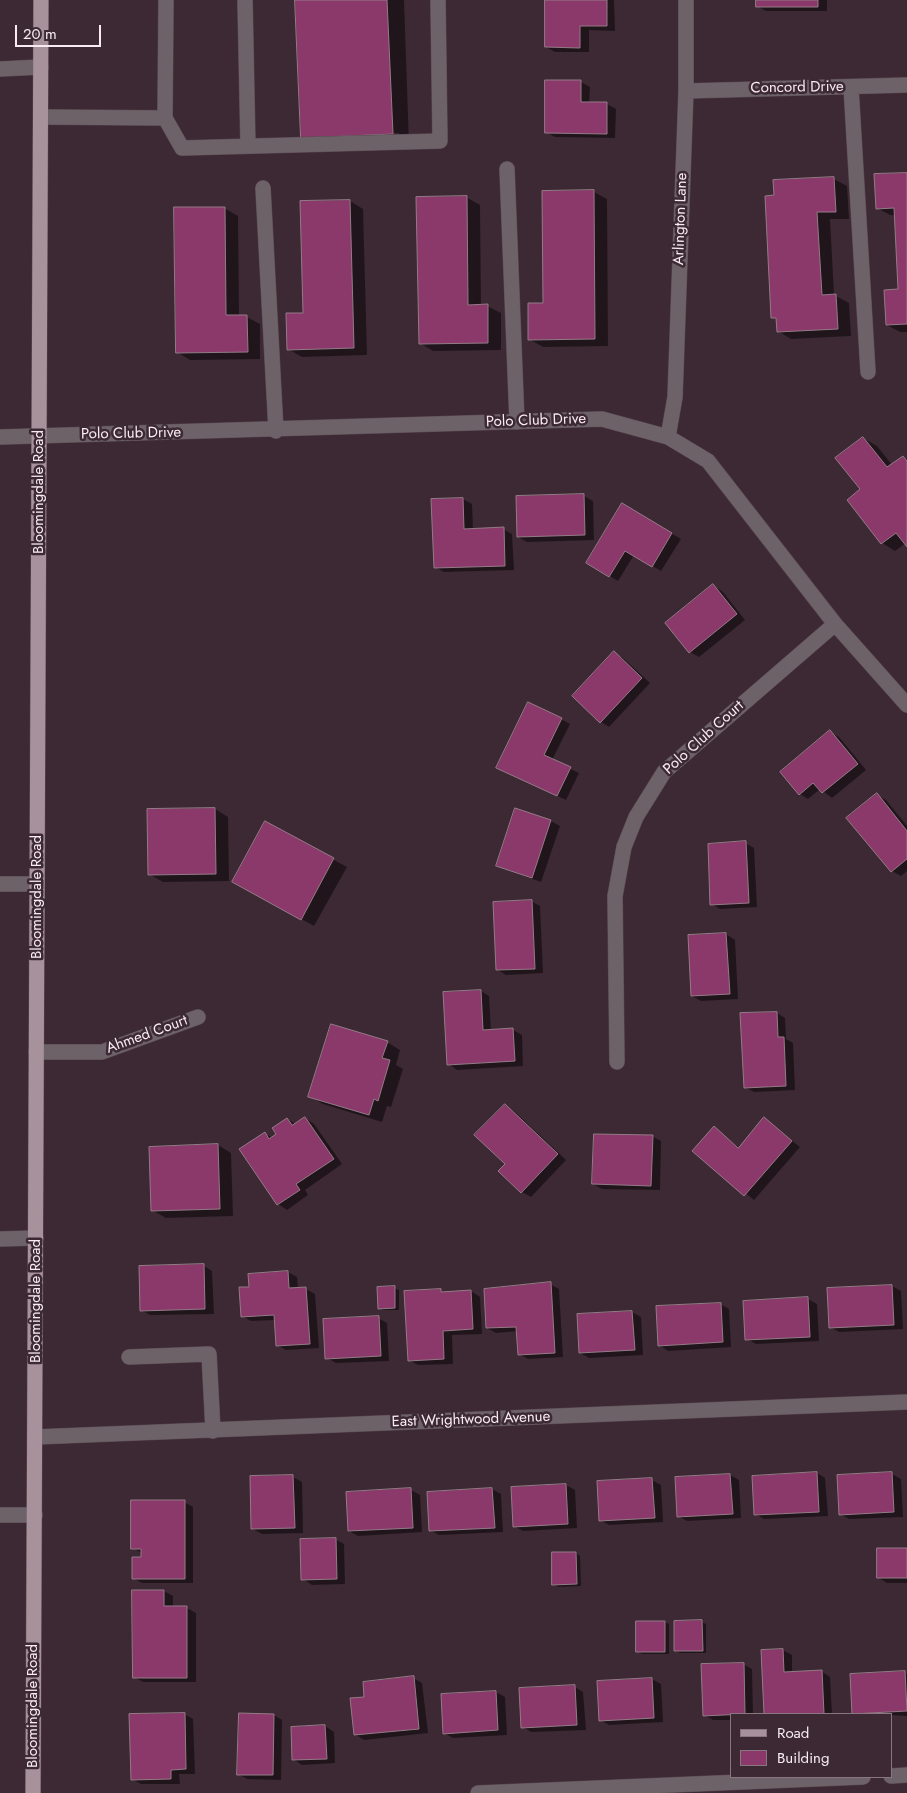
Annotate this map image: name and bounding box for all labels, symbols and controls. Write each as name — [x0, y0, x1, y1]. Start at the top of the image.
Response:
scale bar — [18, 15, 104, 47]
text: 20 m — [23, 23, 57, 45]
street label: Concord Drive — [750, 78, 844, 98]
street label: Arlington Lane — [670, 172, 692, 266]
street label: Polo Club Drive — [486, 410, 586, 432]
street label: Polo Club Drive — [81, 424, 181, 444]
street label: Bloomingdale Road — [30, 430, 48, 554]
street label: Polo Club Court — [660, 697, 748, 779]
street label: Bloomingdale Road — [28, 835, 46, 959]
street label: Ahmed Court — [104, 1012, 190, 1058]
street label: Bloomingdale Road — [27, 1239, 45, 1363]
street label: East Wrightwood Avenue — [391, 1408, 551, 1432]
street label: Bloomingdale Road — [24, 1644, 42, 1768]
legend — [730, 1713, 892, 1778]
text: Road — [777, 1722, 809, 1744]
text: Building — [777, 1747, 829, 1769]

